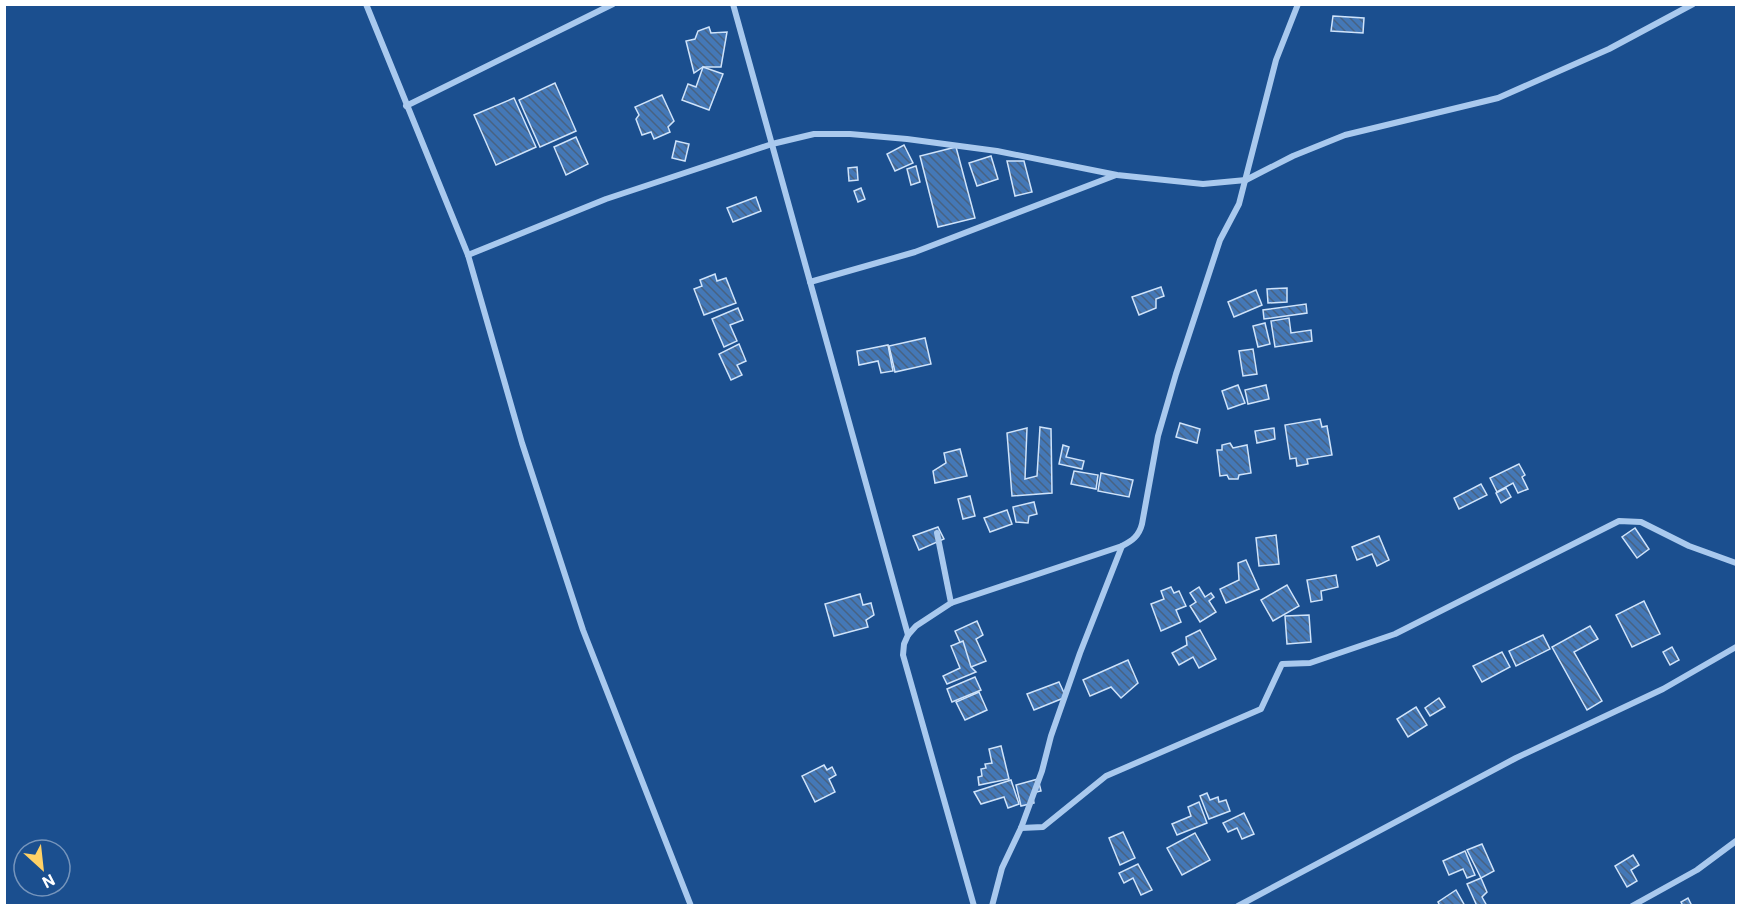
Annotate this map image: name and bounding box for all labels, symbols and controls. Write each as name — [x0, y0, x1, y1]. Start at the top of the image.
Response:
north arrow — [12, 838, 72, 898]
text: N — [39, 870, 58, 892]

